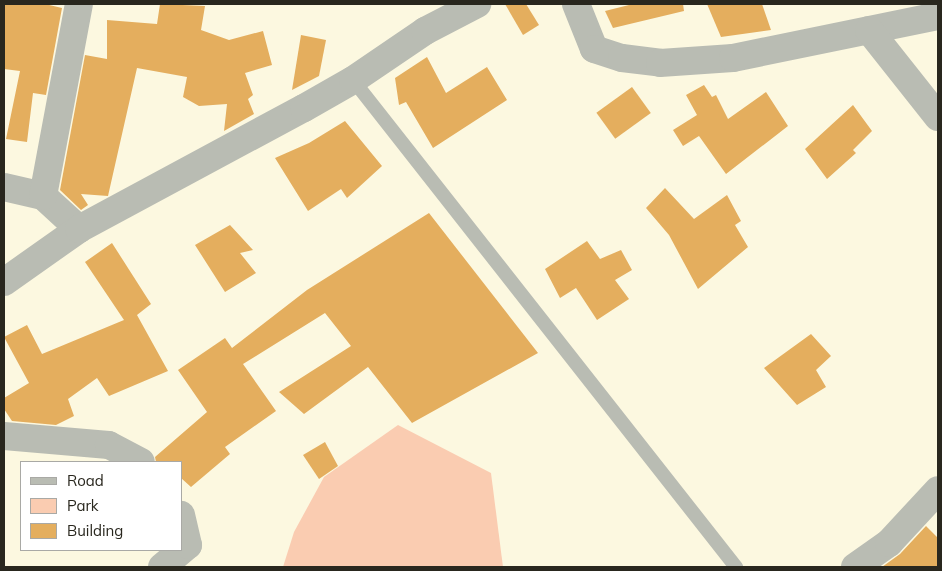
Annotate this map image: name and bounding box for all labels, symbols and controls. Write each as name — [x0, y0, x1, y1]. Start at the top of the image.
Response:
legend — [20, 461, 182, 551]
text: Road — [67, 471, 104, 490]
text: Park — [67, 496, 99, 515]
text: Building — [67, 521, 123, 540]

